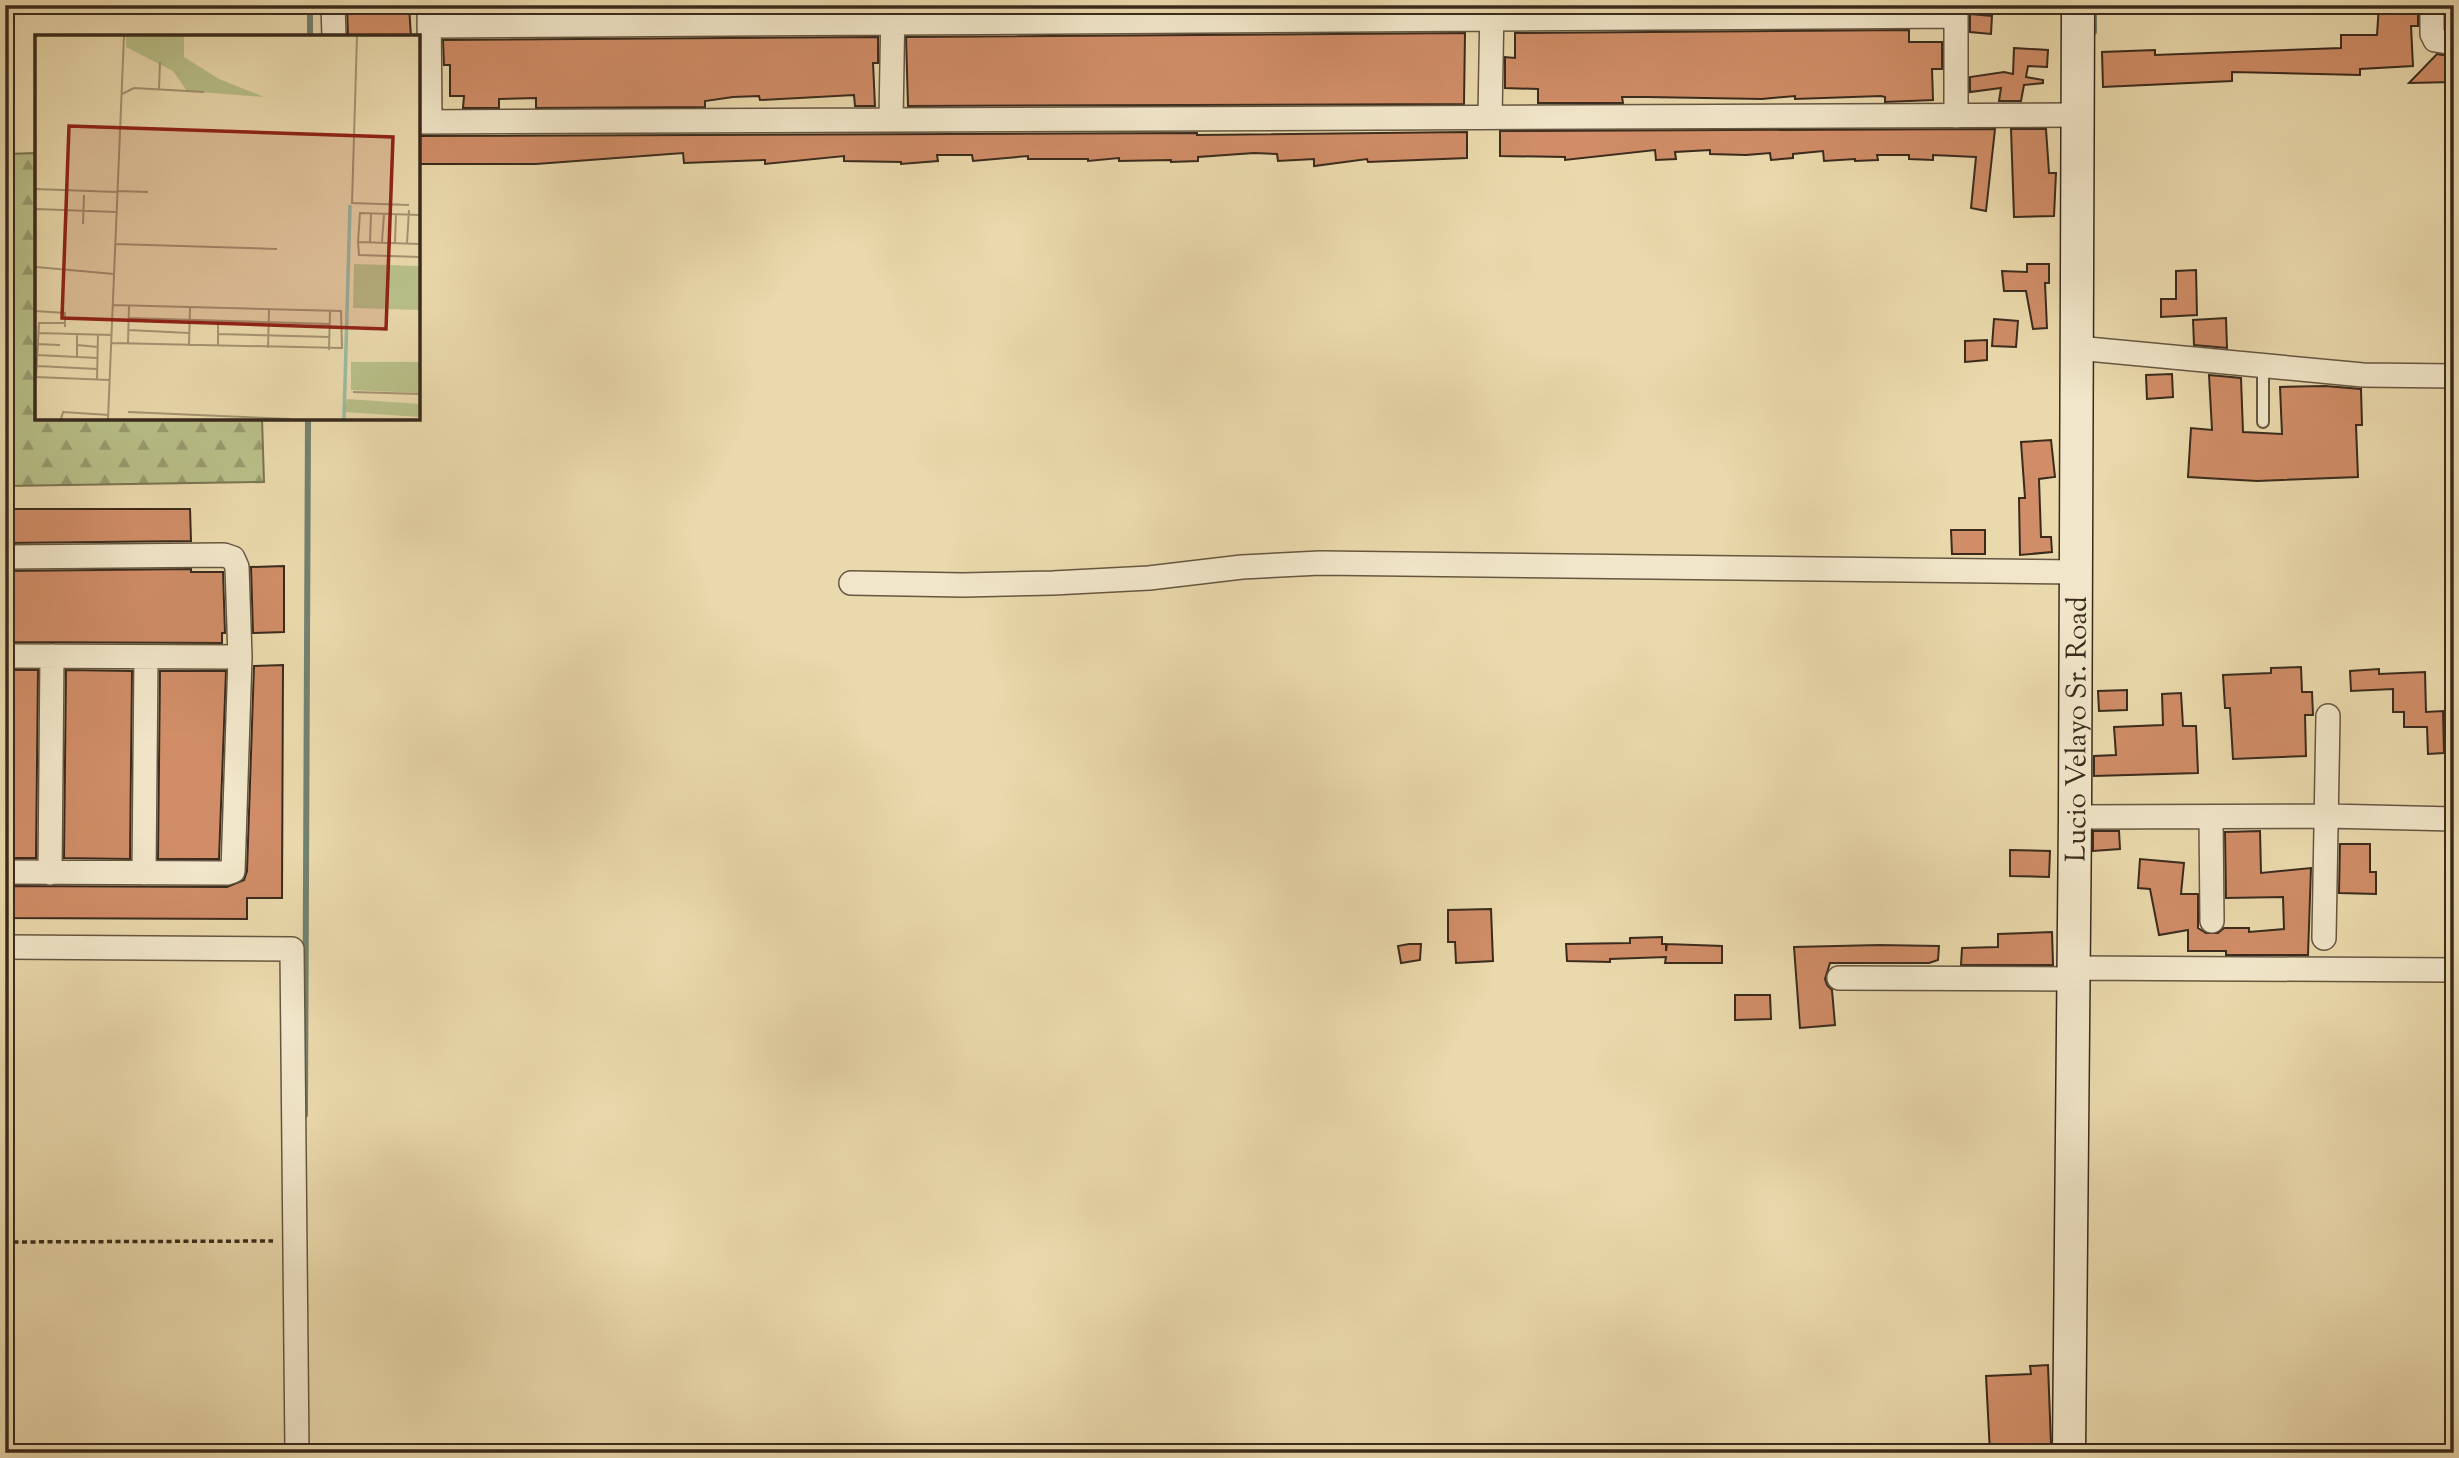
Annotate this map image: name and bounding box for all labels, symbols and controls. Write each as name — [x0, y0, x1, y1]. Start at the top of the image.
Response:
inset map — [35, 35, 420, 420]
street label: Lucio Velayo Sr. Road — [2058, 596, 2099, 862]

